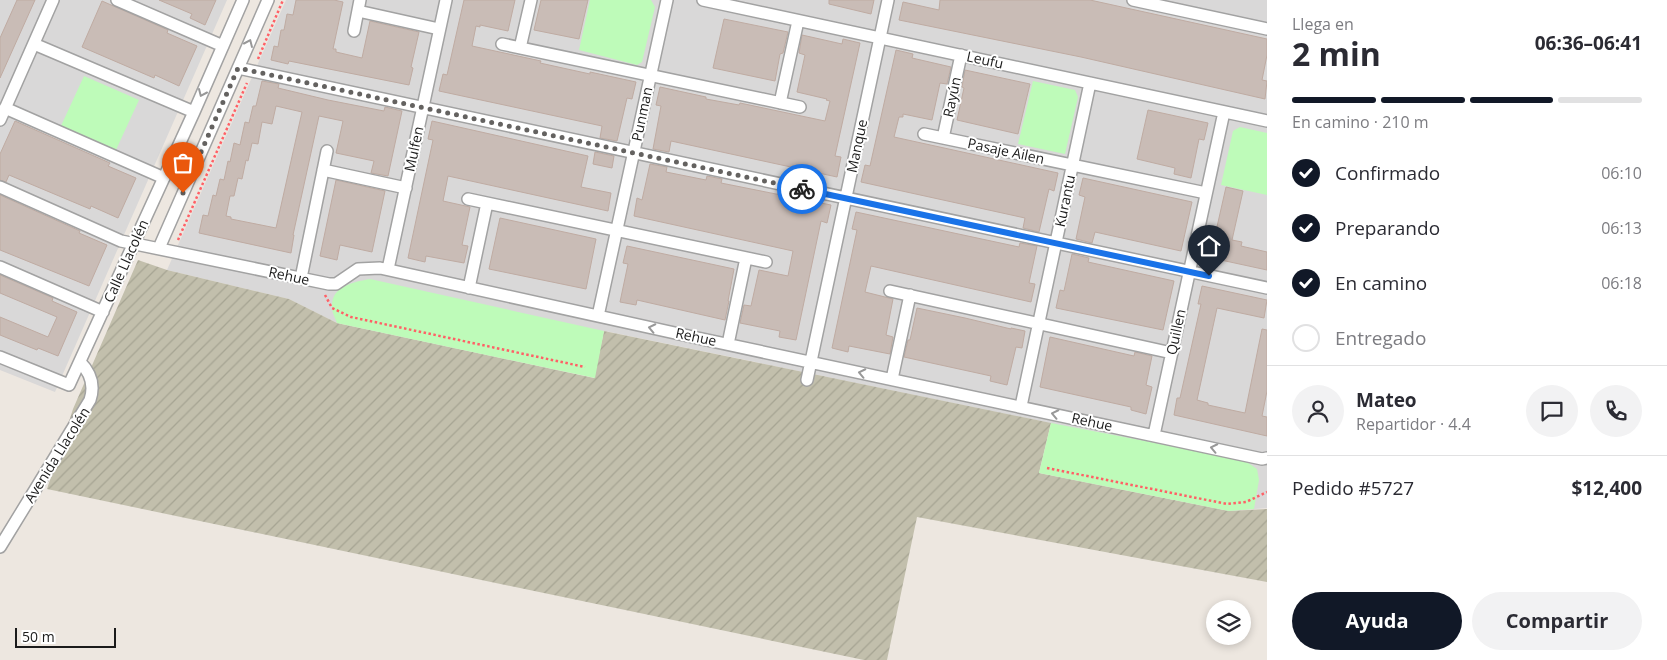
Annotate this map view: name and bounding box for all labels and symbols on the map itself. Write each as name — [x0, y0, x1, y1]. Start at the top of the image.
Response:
one-way arrow — [243, 39, 254, 48]
street label: Leufu — [965, 46, 1005, 73]
street label: Rayún — [938, 75, 965, 119]
street label: Punman — [627, 85, 657, 143]
one-way arrow — [198, 88, 209, 97]
street label: Manque — [842, 117, 871, 174]
street label: Mulfen — [399, 124, 428, 173]
street label: Pasaje Ailen — [966, 133, 1046, 168]
pin — [162, 142, 204, 193]
courier — [777, 164, 827, 214]
street label: Kurantu — [1050, 173, 1079, 229]
street label: Calle Llacolén — [99, 216, 152, 305]
pin — [1188, 225, 1230, 276]
street label: Rehue — [267, 262, 312, 289]
street label: Quillen — [1161, 307, 1190, 357]
one-way arrow — [647, 323, 656, 334]
street label: Rehue — [674, 323, 719, 350]
one-way arrow — [858, 368, 867, 379]
street label: Avenida Llacolén — [19, 403, 94, 506]
street label: Rehue — [1070, 408, 1115, 435]
one-way arrow — [1051, 409, 1060, 420]
one-way arrow — [1210, 443, 1219, 454]
scale bar — [15, 625, 116, 648]

